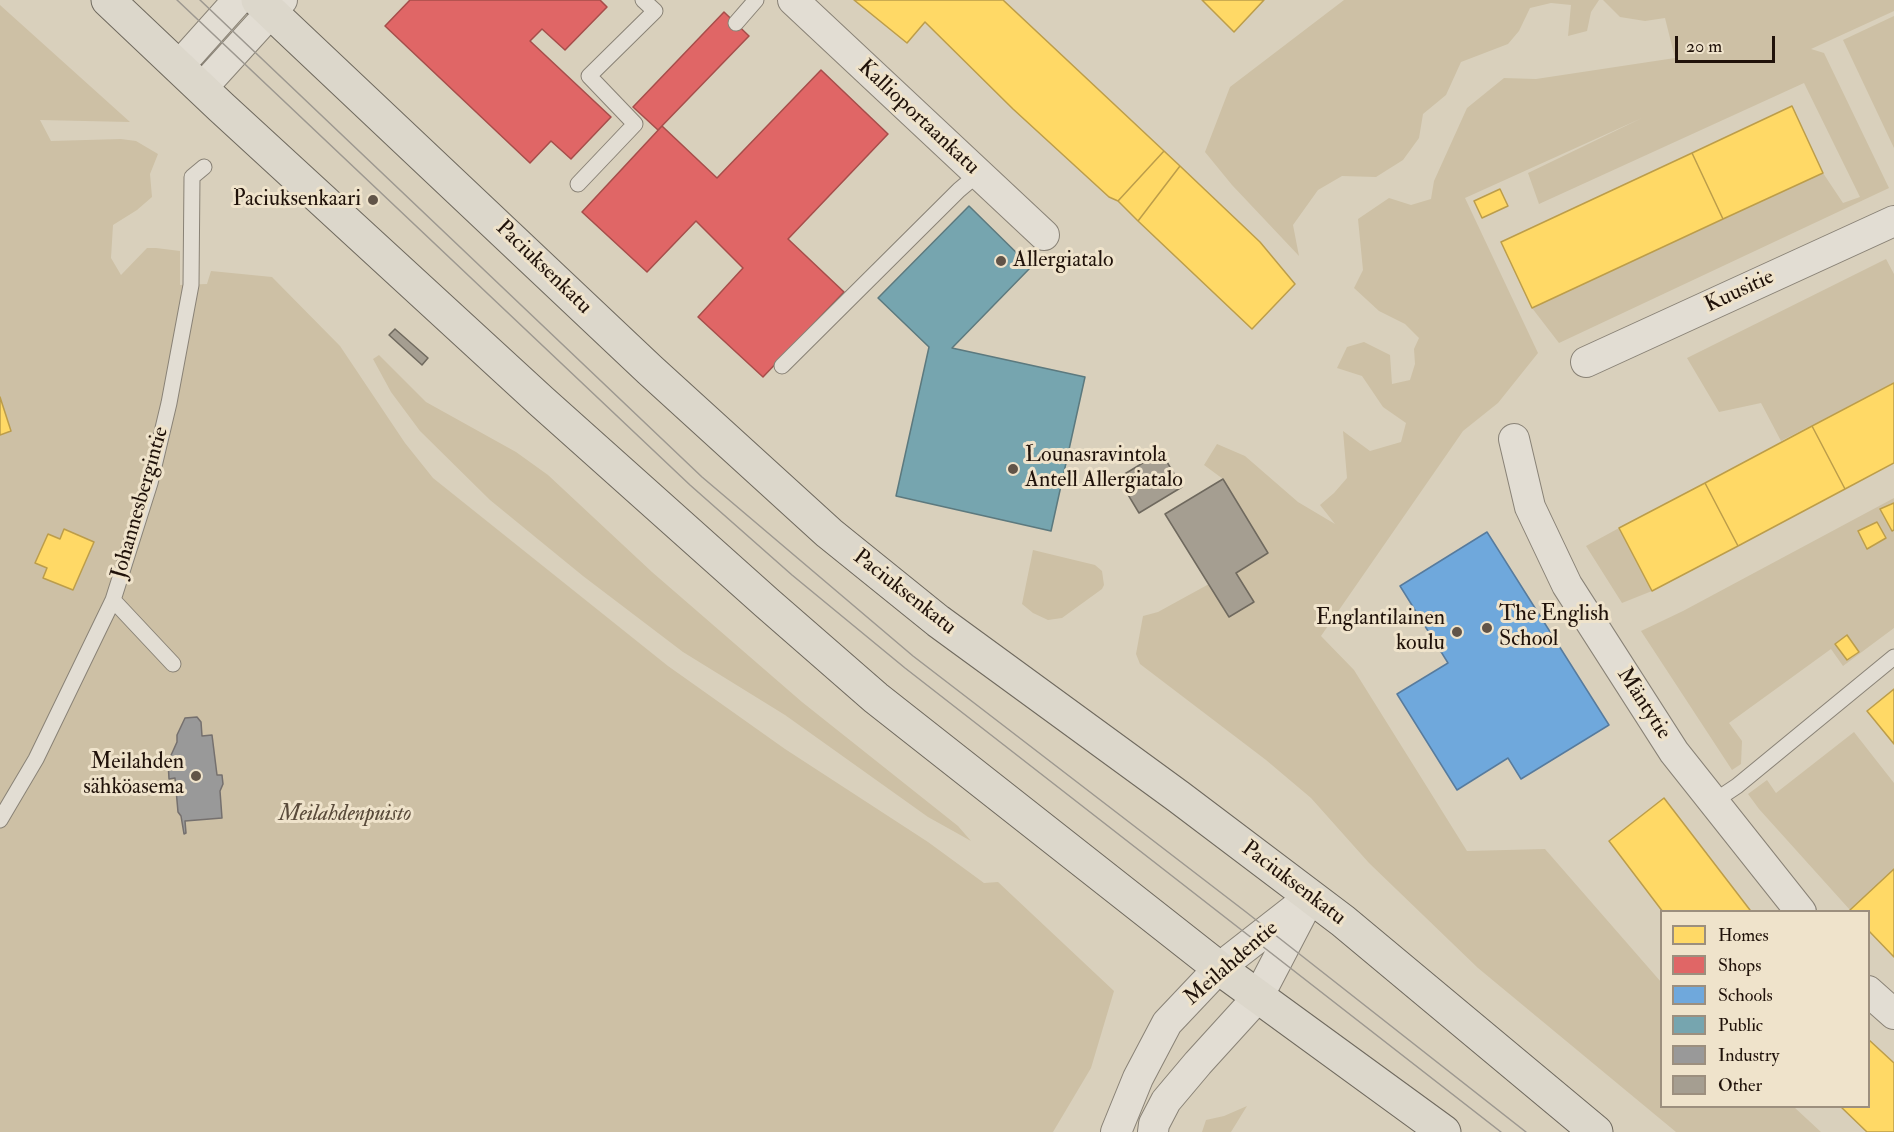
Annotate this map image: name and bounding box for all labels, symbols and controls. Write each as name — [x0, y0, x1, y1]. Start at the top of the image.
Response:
scale bar — [1678, 24, 1778, 62]
text: 20 m — [1686, 35, 1722, 58]
street label: Kallioportaankatu — [852, 55, 984, 181]
place label: Paciuksenkaari — [233, 187, 361, 213]
marker: Paciuksenkaari — [366, 193, 380, 207]
street label: Paciuksenkatu — [489, 216, 597, 320]
place label: Allergiatalo — [1013, 248, 1114, 274]
marker: Allergiatalo — [994, 254, 1008, 268]
street label: Kuusitie — [1701, 265, 1779, 319]
street label: Johannesbergintie — [107, 424, 175, 582]
place label: Lounasravintola Antell Allergiatalo — [1025, 443, 1183, 494]
marker: Lounasravintola Antell Allergiatalo — [1006, 462, 1020, 476]
street label: Paciuksenkatu — [847, 545, 961, 641]
place label: The English School — [1499, 602, 1609, 654]
place label: Englantilainen koulu — [1316, 606, 1445, 658]
marker: The English School — [1480, 621, 1494, 635]
marker: Englantilainen koulu — [1450, 625, 1464, 639]
street label: Mäntytie — [1610, 663, 1676, 745]
place label: Meilahden sähköasema — [83, 750, 184, 802]
marker: Meilahden sähköasema — [189, 769, 203, 783]
park label: Meilahdenpuisto — [279, 802, 411, 828]
street label: Paciuksenkatu — [1236, 836, 1350, 932]
legend — [1660, 910, 1870, 1108]
street label: Meilahdentie — [1180, 916, 1284, 1012]
text: Homes — [1718, 924, 1769, 947]
text: Shops — [1718, 954, 1761, 977]
text: Schools — [1718, 984, 1773, 1007]
text: Public — [1718, 1014, 1763, 1037]
text: Industry — [1718, 1044, 1779, 1067]
text: Other — [1718, 1074, 1762, 1097]

